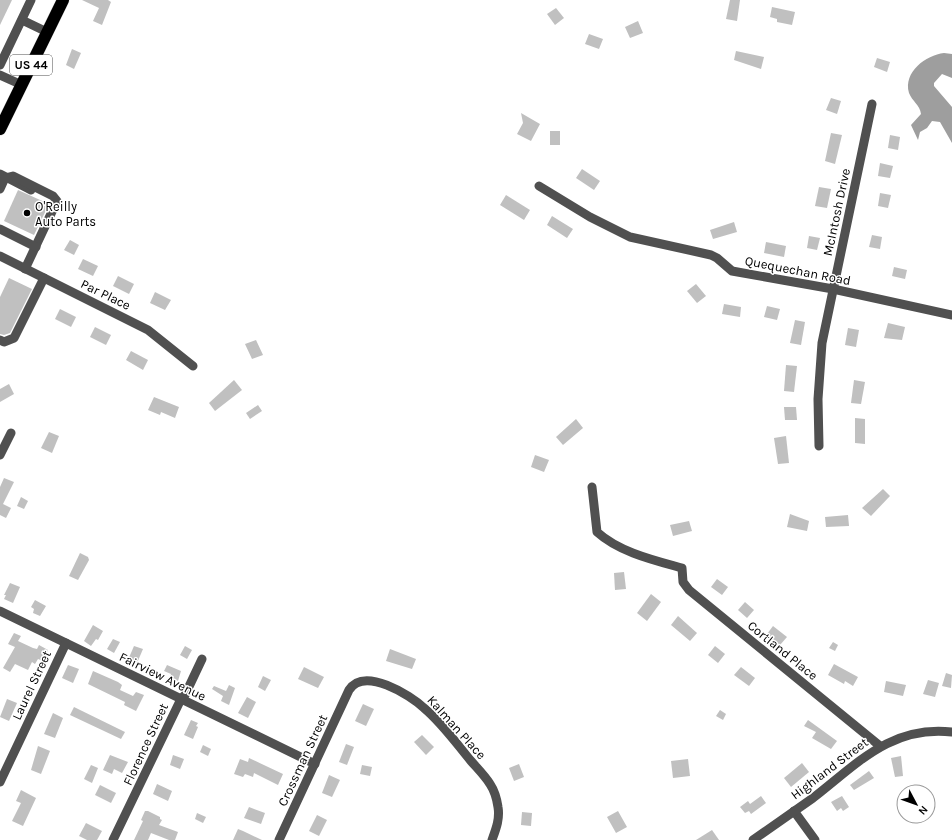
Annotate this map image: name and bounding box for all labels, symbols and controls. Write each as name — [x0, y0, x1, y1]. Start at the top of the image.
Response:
road number: US 44 — [10, 55, 52, 75]
street label: McIntosh Drive — [820, 167, 853, 257]
place label: O'Reilly Auto Parts — [35, 199, 96, 229]
marker: O'Reilly Auto Parts — [22, 208, 32, 218]
street label: Quequechan Road — [743, 253, 852, 289]
street label: Par Place — [78, 276, 133, 313]
street label: Cortland Place — [745, 618, 821, 683]
street label: Laurel Street — [9, 648, 54, 722]
street label: Fairview Avenue — [117, 649, 209, 704]
street label: Kalman Place — [424, 692, 489, 762]
street label: Florence Street — [120, 701, 171, 788]
street label: Crossman Street — [275, 712, 330, 808]
street label: Highland Street — [788, 734, 871, 802]
north arrow — [896, 784, 936, 824]
text: N — [916, 803, 931, 817]

